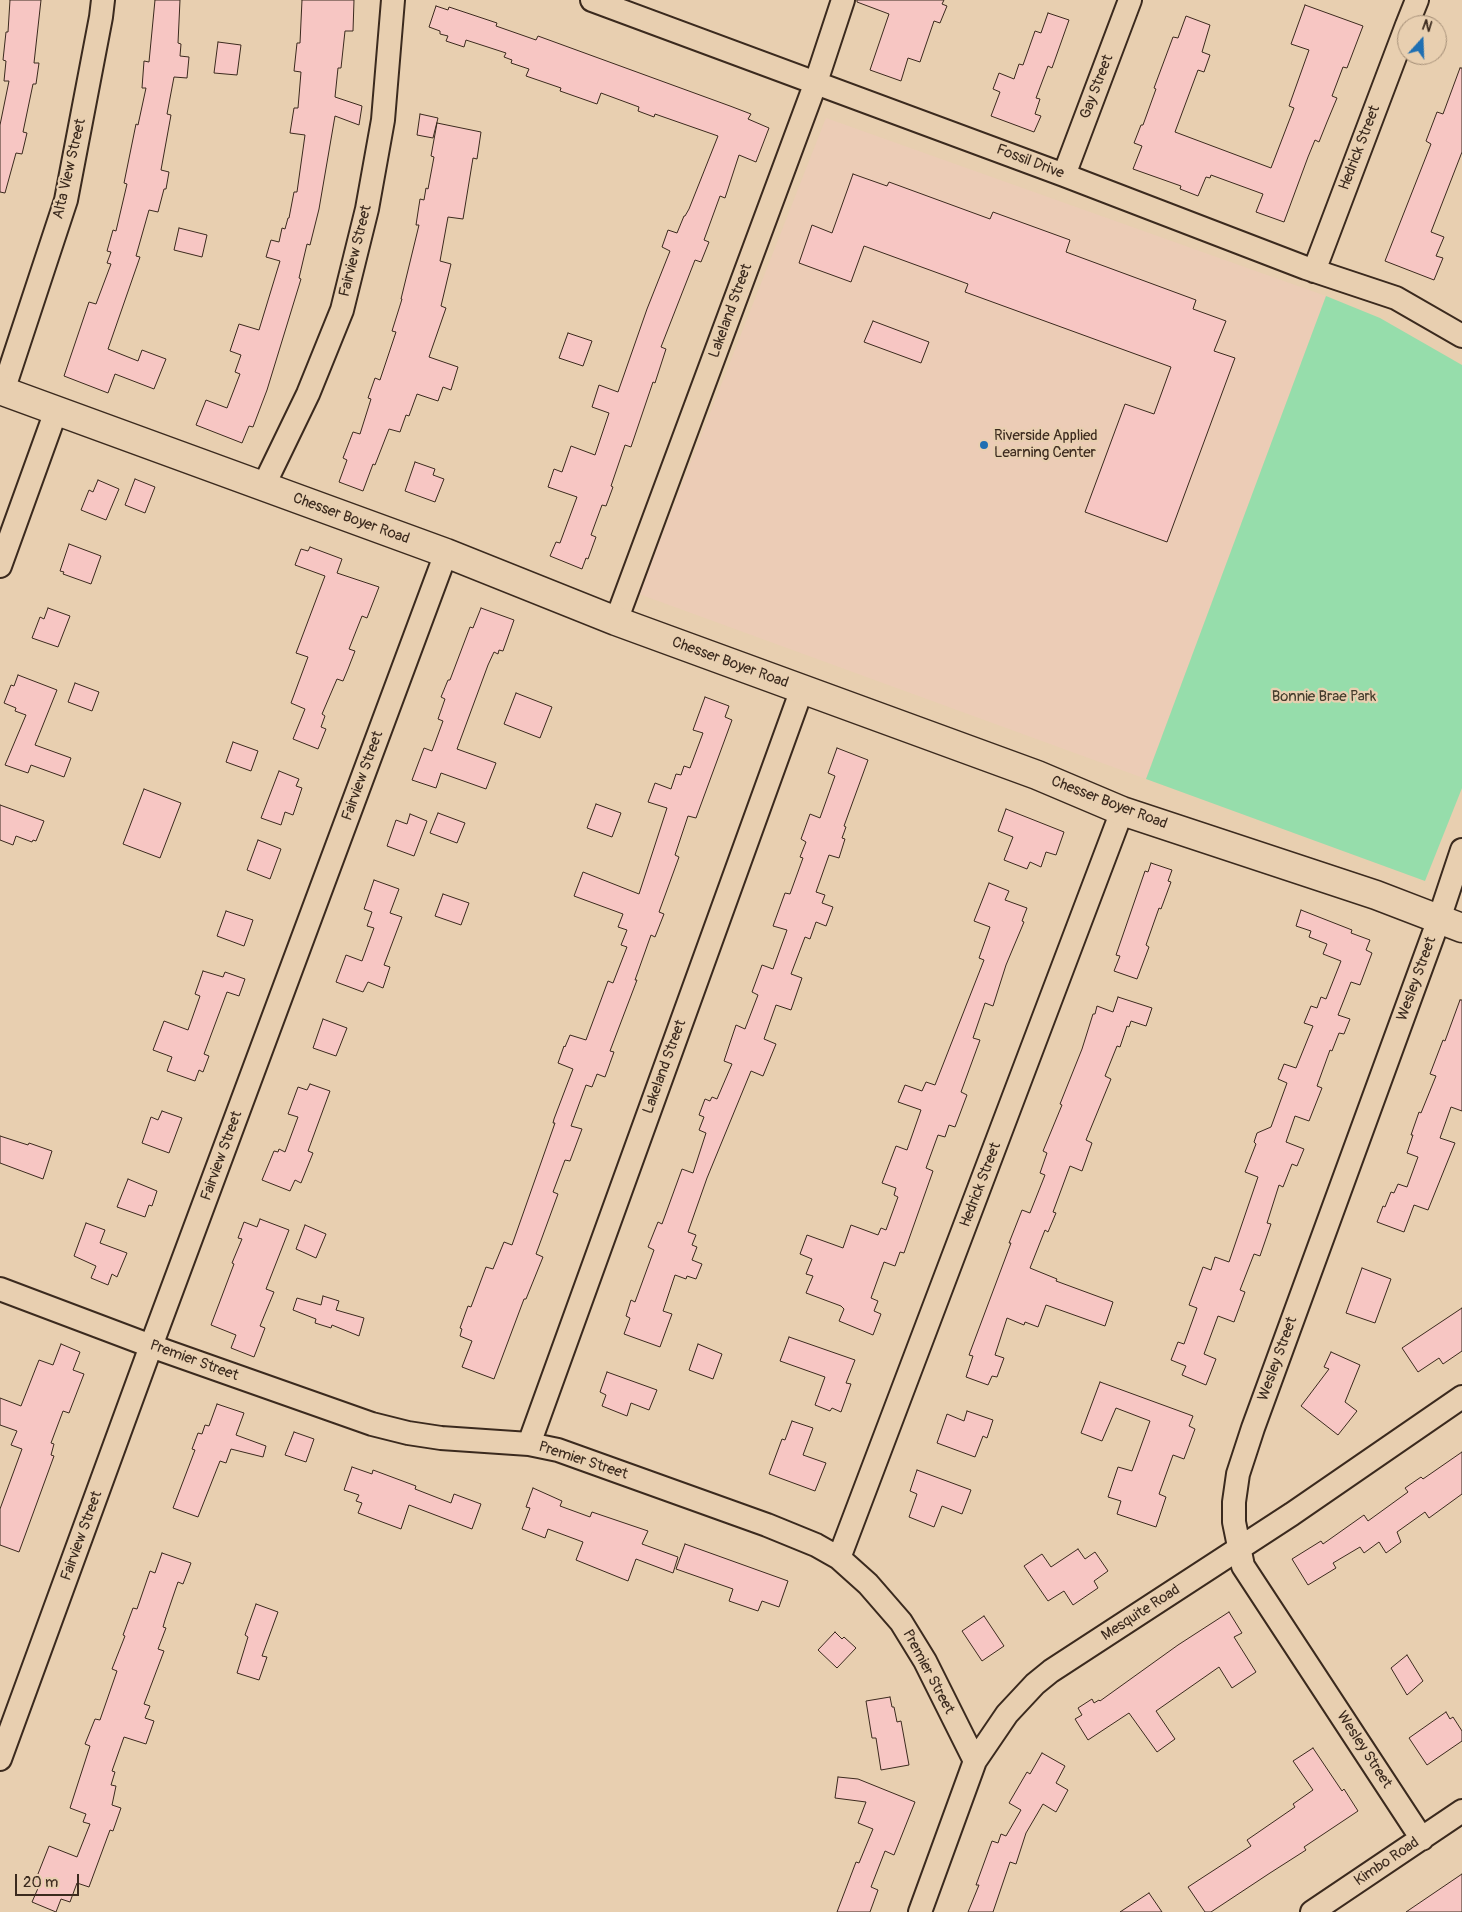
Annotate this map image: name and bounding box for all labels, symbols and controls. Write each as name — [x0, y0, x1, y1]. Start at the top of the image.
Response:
north arrow — [1397, 15, 1447, 65]
text: N — [1420, 17, 1434, 36]
street label: Gay Street — [1077, 52, 1117, 122]
street label: Hedrick Street — [1336, 103, 1384, 193]
street label: Alta View Street — [50, 117, 90, 221]
street label: Fossil Drive — [994, 141, 1066, 183]
street label: Fairview Street — [336, 203, 376, 299]
street label: Lakeland Street — [706, 261, 756, 361]
place label: Riverside Applied Learning Center — [994, 427, 1098, 462]
marker: Riverside Applied Learning Center — [978, 439, 990, 451]
street label: Chesser Boyer Road — [290, 490, 412, 548]
street label: Chesser Boyer Road — [669, 634, 791, 692]
park label: Bonnie Brae Park — [1272, 688, 1376, 706]
street label: Fairview Street — [338, 729, 388, 823]
street label: Chesser Boyer Road — [1048, 773, 1170, 833]
street label: Wesley Street — [1393, 934, 1441, 1024]
street label: Lakeland Street — [640, 1017, 690, 1117]
street label: Fairview Street — [197, 1109, 247, 1203]
street label: Hedrick Street — [957, 1140, 1005, 1230]
street label: Wesley Street — [1254, 1314, 1302, 1404]
street label: Premier Street — [147, 1337, 241, 1385]
street label: Premier Street — [536, 1438, 630, 1484]
street label: Fairview Street — [57, 1489, 107, 1583]
street label: Mesquite Road — [1098, 1581, 1184, 1645]
street label: Premier Street — [898, 1627, 958, 1717]
street label: Wesley Street — [1332, 1708, 1396, 1792]
street label: Kimbo Road — [1351, 1834, 1423, 1890]
scale bar — [18, 1864, 81, 1896]
text: 20 m — [23, 1873, 58, 1892]

